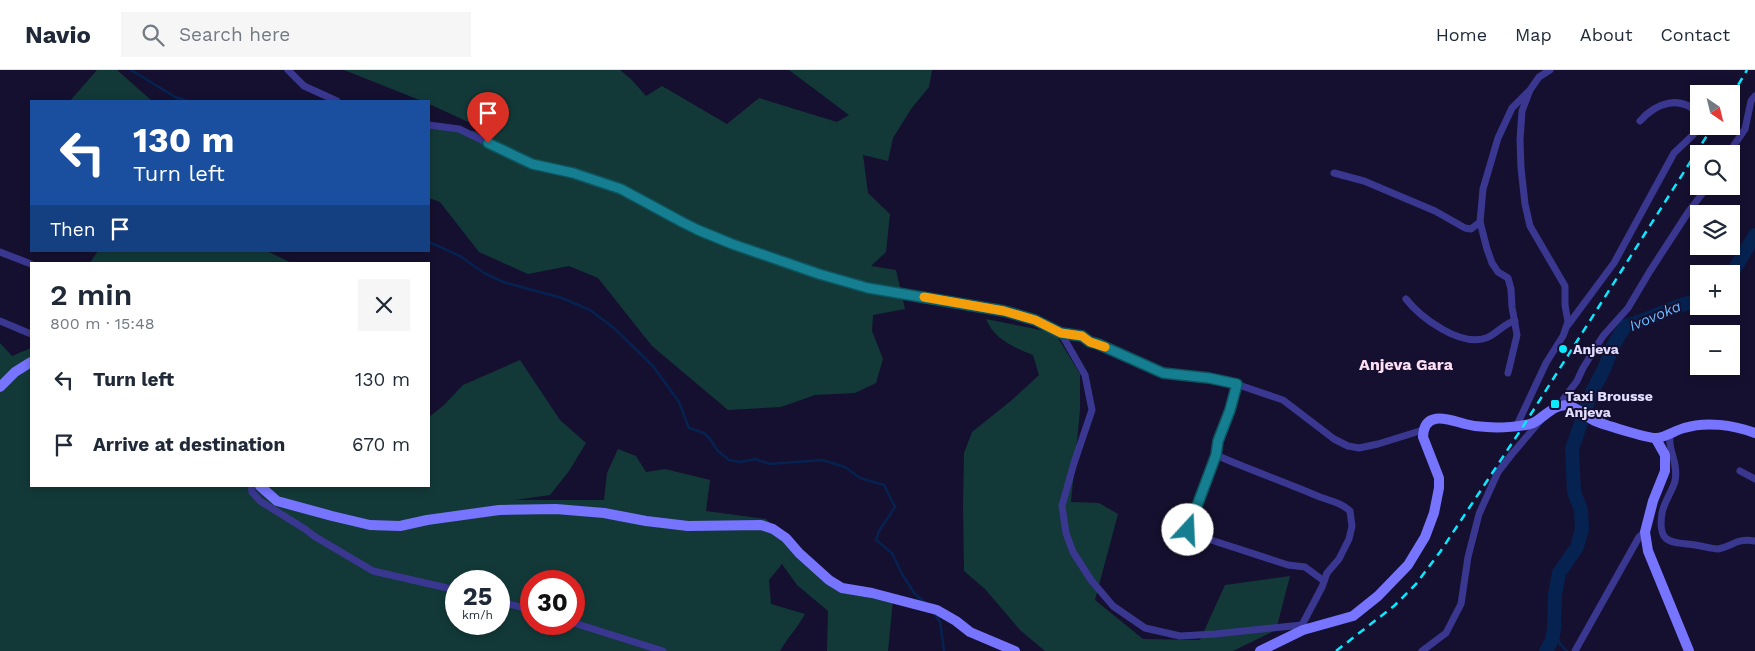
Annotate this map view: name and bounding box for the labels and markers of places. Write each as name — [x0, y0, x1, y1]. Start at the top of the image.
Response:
pin — [467, 92, 509, 143]
place label: Anjeva — [1573, 341, 1620, 357]
marker: Anjeva — [1557, 343, 1569, 355]
place label: Taxi Brousse Anjeva — [1565, 388, 1653, 420]
marker: Taxi Brousse Anjeva — [1549, 398, 1561, 410]

